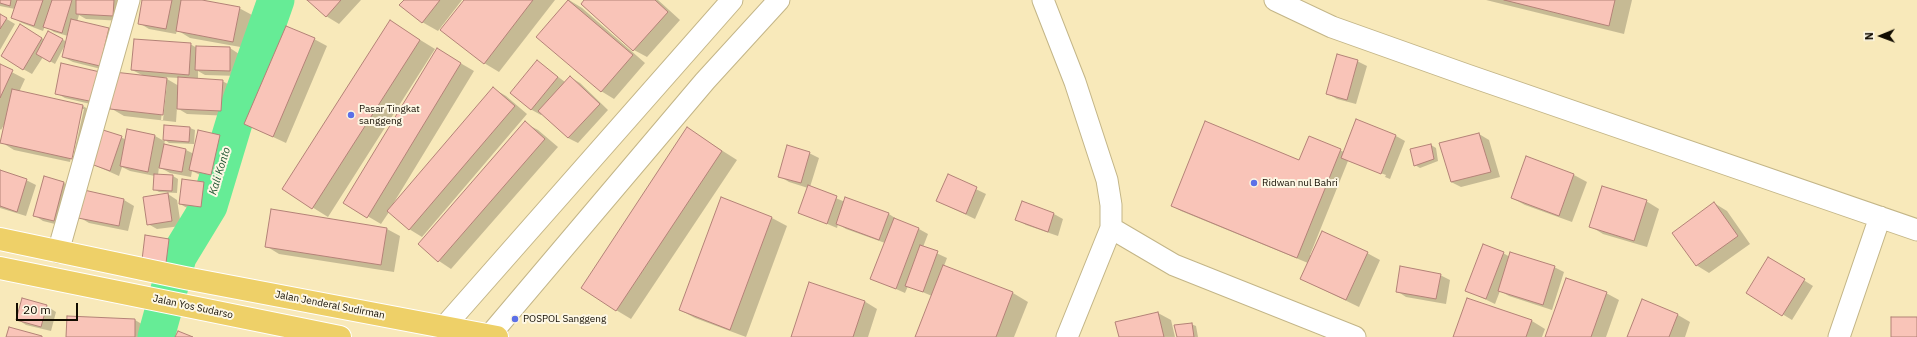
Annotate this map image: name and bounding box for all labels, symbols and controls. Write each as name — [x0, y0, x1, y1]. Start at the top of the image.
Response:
north arrow — [1861, 16, 1901, 56]
text: N — [1862, 32, 1876, 40]
place label: Pasar Tingkat sanggeng — [359, 103, 420, 126]
marker: Pasar Tingkat sanggeng — [346, 110, 356, 120]
water label: Kali Konto — [206, 146, 234, 196]
place label: Ridwan nul Bahri — [1262, 177, 1338, 189]
marker: Ridwan nul Bahri — [1249, 178, 1259, 188]
street label: Jalan Jenderal Sudirman — [274, 288, 386, 322]
street label: Jalan Yos Sudarso — [152, 293, 234, 321]
scale bar — [18, 295, 80, 321]
text: 20 m — [23, 302, 51, 317]
place label: POSPOL Sanggeng — [523, 313, 606, 325]
marker: POSPOL Sanggeng — [510, 314, 520, 324]

